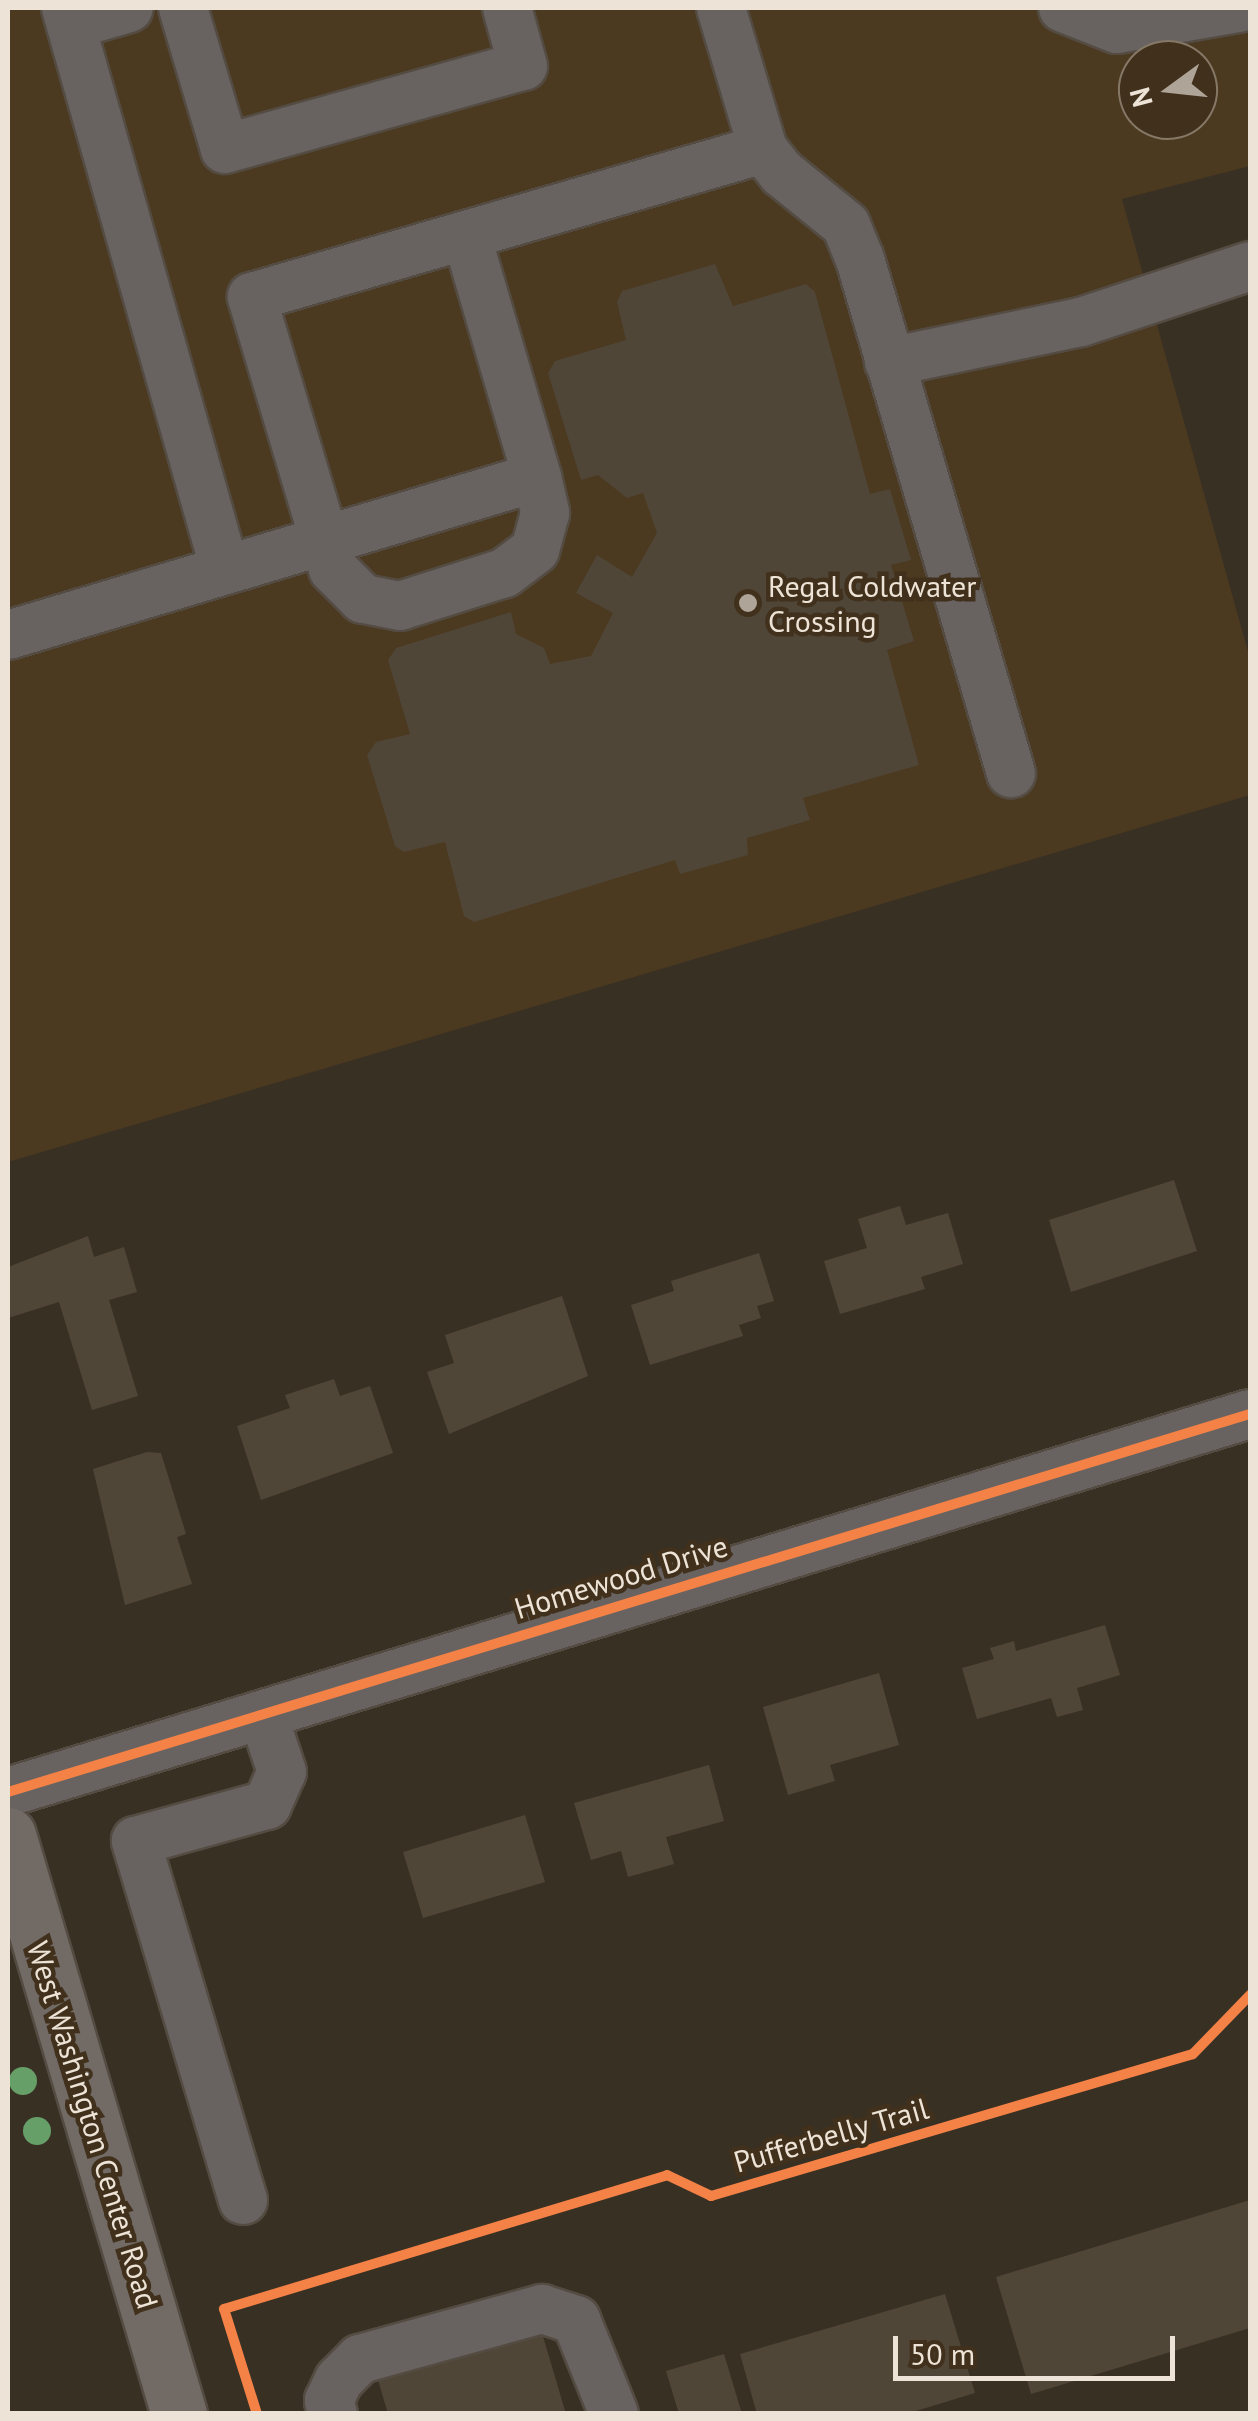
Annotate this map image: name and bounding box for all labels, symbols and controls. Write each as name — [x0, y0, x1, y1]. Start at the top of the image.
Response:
north arrow — [1118, 40, 1218, 140]
text: N — [1120, 84, 1161, 111]
place label: Regal Coldwater Crossing — [768, 568, 976, 638]
marker: Regal Coldwater Crossing — [737, 592, 759, 614]
street label: Homewood Drive — [510, 1528, 732, 1626]
street label: West Washington Center Road — [20, 1937, 166, 2313]
street label: Pufferbelly Trail — [729, 2090, 933, 2180]
scale bar — [898, 2316, 1180, 2378]
text: 50 m — [910, 2334, 975, 2373]

